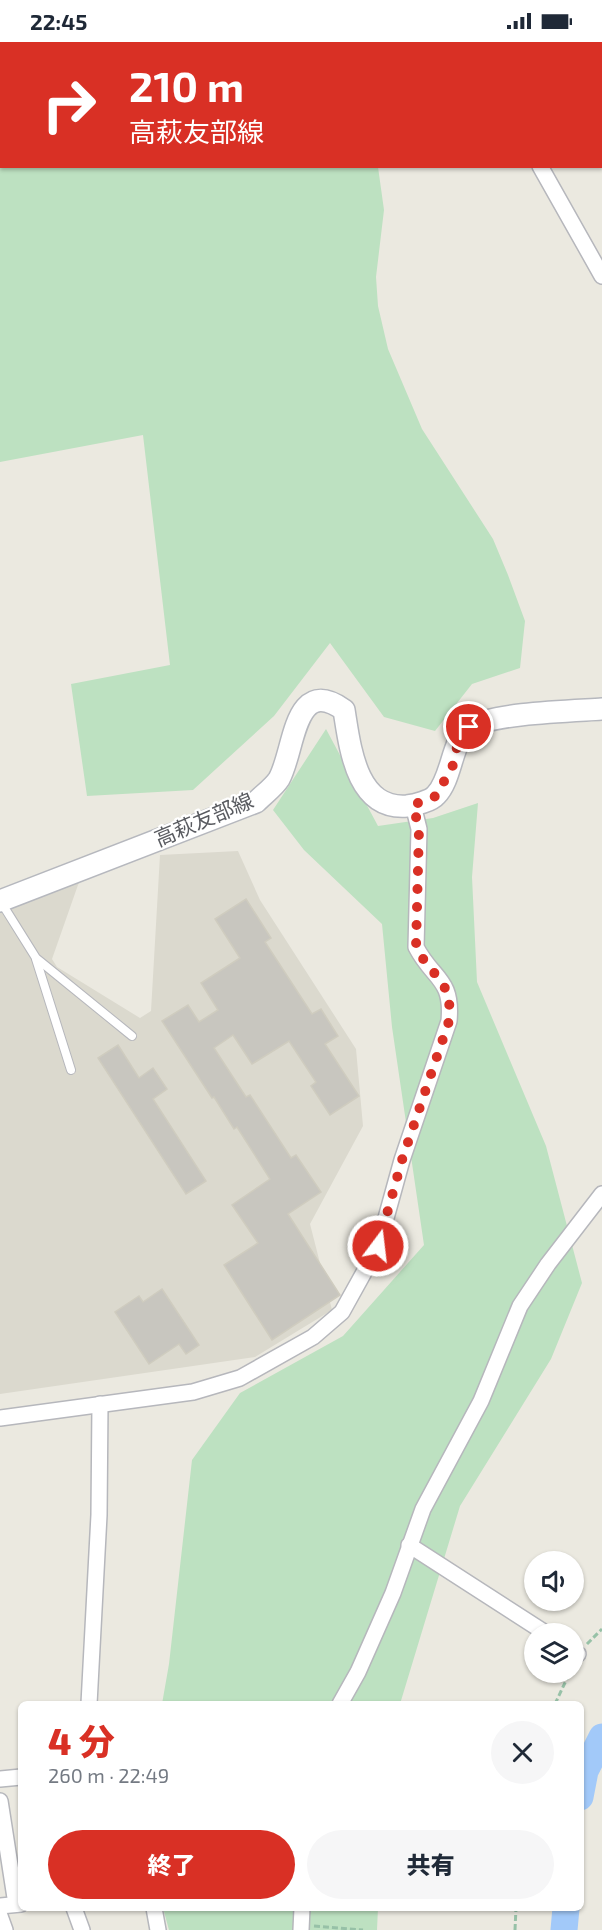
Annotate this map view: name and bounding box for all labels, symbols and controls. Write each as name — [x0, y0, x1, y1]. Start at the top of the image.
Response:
text: 22:45 — [30, 8, 87, 34]
text: 210 m — [129, 60, 244, 110]
icon: right — [30, 66, 108, 144]
text: 高萩友部線 — [129, 115, 264, 147]
pin — [443, 701, 494, 752]
icon: arrive — [452, 710, 485, 743]
street label: 高萩友部線 — [150, 787, 257, 851]
position arrow — [346, 1214, 410, 1278]
map controls — [524, 1551, 584, 1683]
button: sound — [524, 1551, 584, 1611]
button: layers — [524, 1623, 584, 1683]
text: 4 分 — [48, 1719, 115, 1762]
button: close — [491, 1721, 554, 1784]
text: 260 m · 22:49 — [48, 1763, 169, 1787]
button: 終了 — [48, 1830, 295, 1899]
button: 共有 — [307, 1830, 554, 1899]

